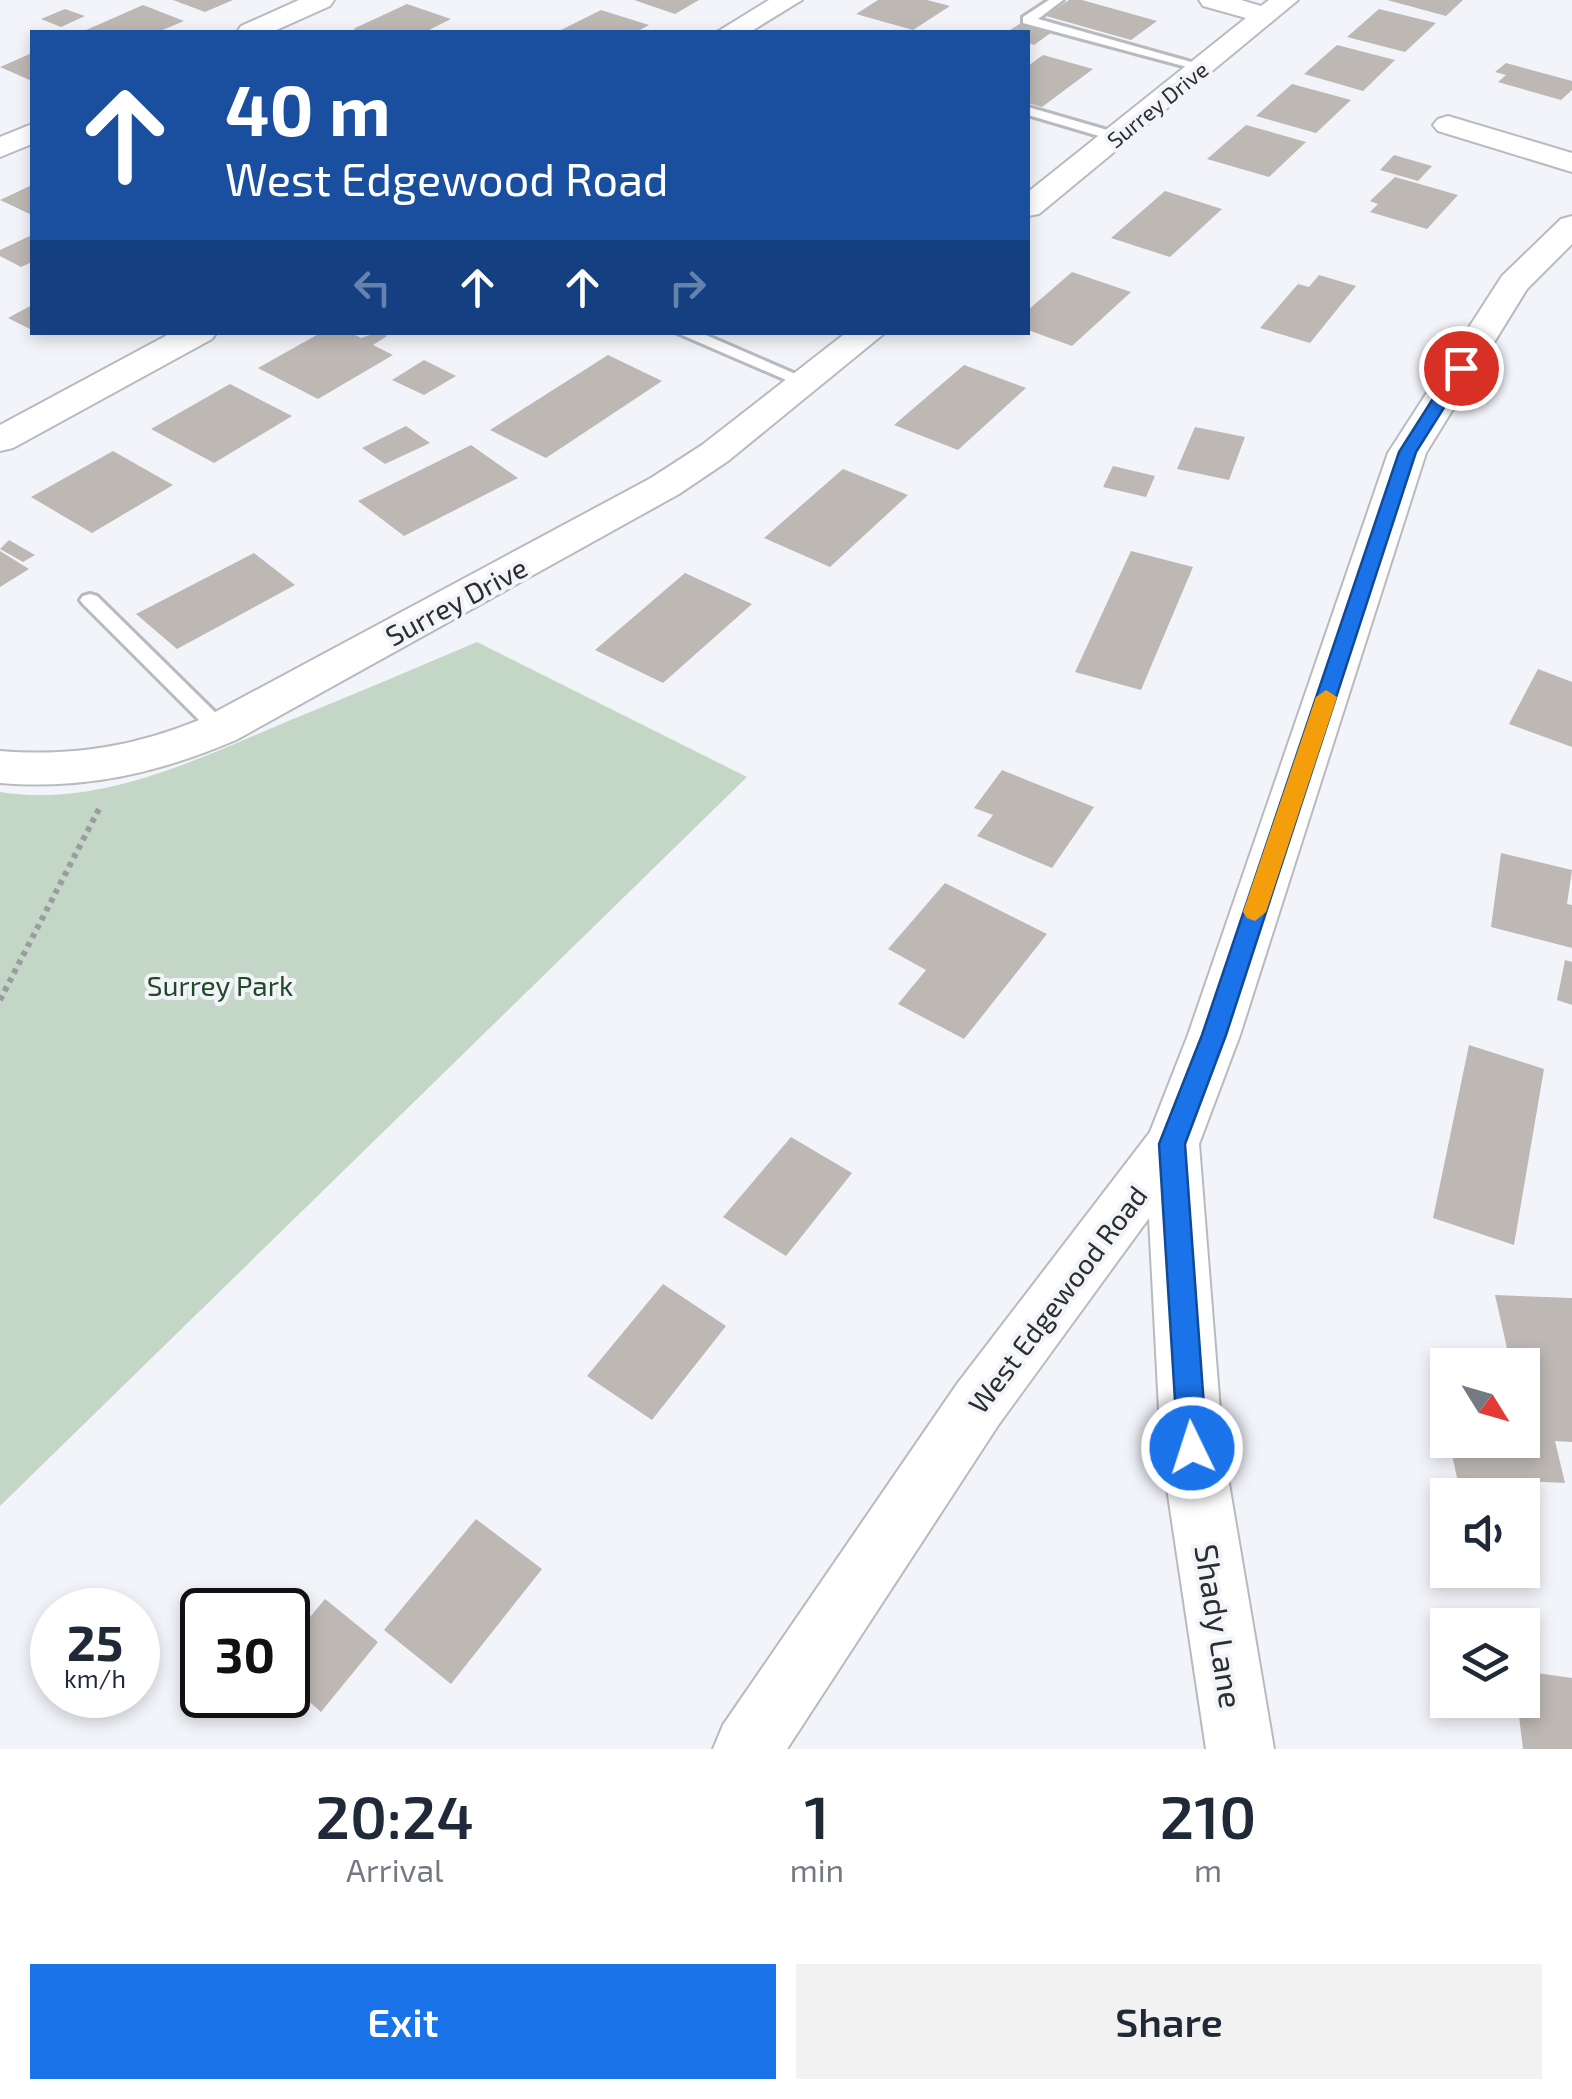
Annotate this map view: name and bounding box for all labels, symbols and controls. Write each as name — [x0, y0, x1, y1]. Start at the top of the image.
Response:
street label: Surrey Drive — [1101, 55, 1213, 153]
text: 40 m — [225, 66, 391, 150]
icon: ahead — [60, 70, 190, 200]
text: West Edgewood Road — [225, 151, 669, 205]
icon: left — [345, 260, 400, 315]
icon: ahead — [450, 260, 505, 315]
icon: ahead — [555, 260, 610, 315]
icon: right — [660, 260, 715, 315]
pin — [1419, 326, 1504, 411]
icon: arrive — [1434, 341, 1489, 396]
street label: Surrey Drive — [379, 549, 533, 653]
park label: Surrey Park — [147, 968, 293, 1002]
street label: West Edgewood Road — [960, 1179, 1154, 1419]
north arrow — [1430, 1348, 1540, 1458]
map controls — [1430, 1348, 1540, 1718]
position arrow — [1140, 1396, 1244, 1500]
button: sound — [1430, 1478, 1540, 1588]
street label: Shady Lane — [1188, 1541, 1252, 1711]
speed limit sign: 30 — [180, 1588, 310, 1718]
button: layers — [1430, 1608, 1540, 1718]
text: 25 — [67, 1611, 123, 1671]
text: km/h — [64, 1663, 126, 1693]
text: 20:24 — [316, 1779, 474, 1851]
text: 1 — [804, 1779, 829, 1851]
text: 210 — [1160, 1779, 1256, 1851]
text: Arrival — [346, 1850, 444, 1888]
text: min — [790, 1850, 844, 1888]
text: m — [1194, 1850, 1222, 1888]
button: Exit — [30, 1964, 776, 2079]
button: Share — [796, 1964, 1542, 2079]

